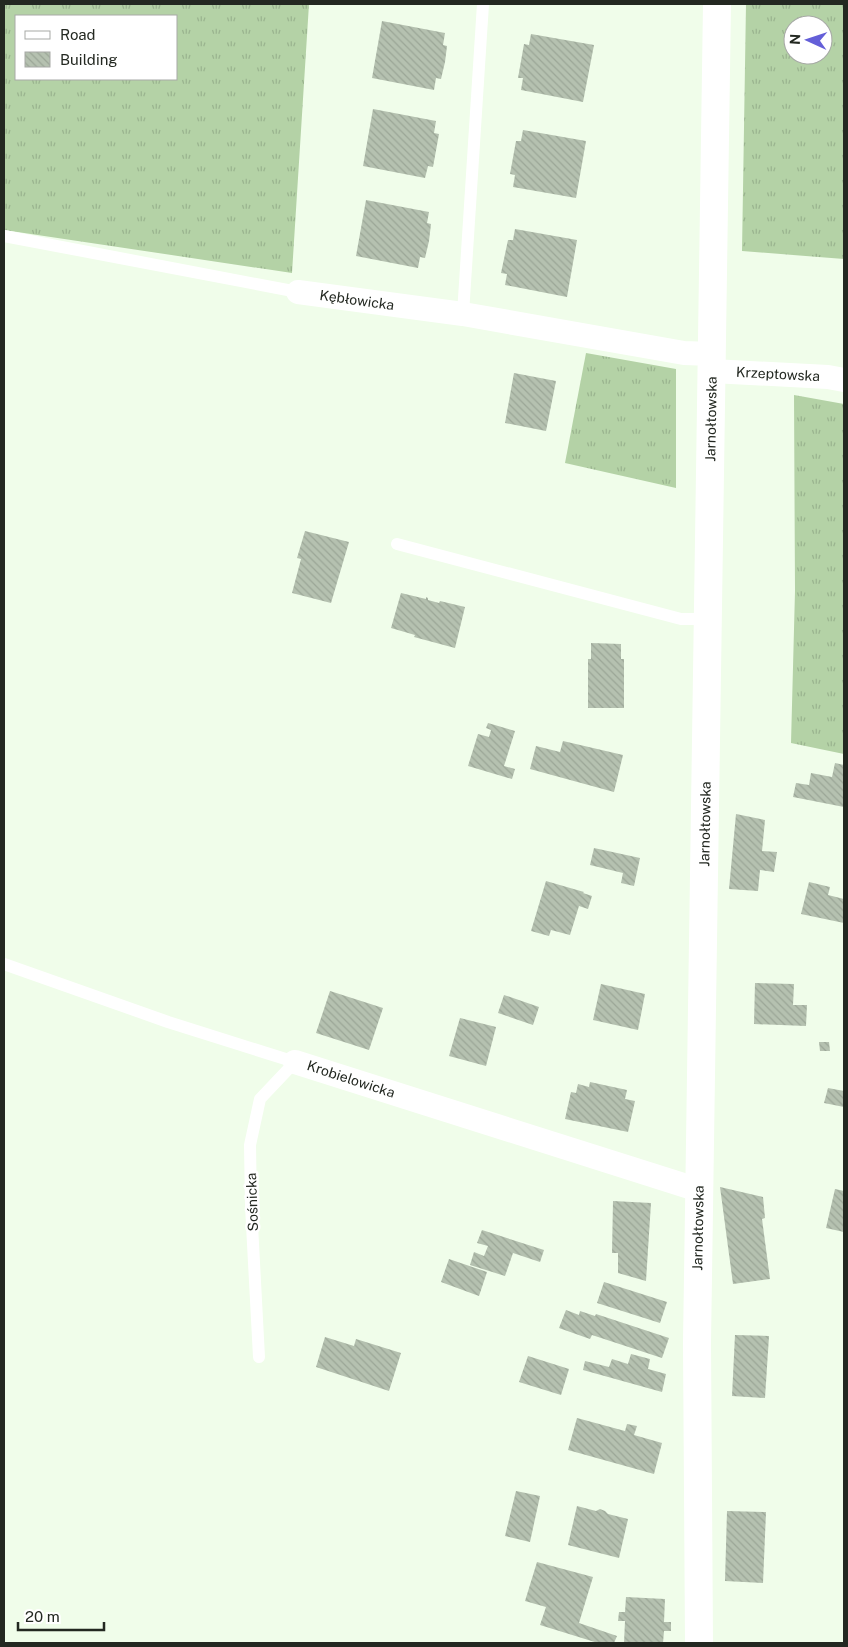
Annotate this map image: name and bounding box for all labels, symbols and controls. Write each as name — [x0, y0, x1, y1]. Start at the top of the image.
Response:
legend — [15, 15, 178, 80]
north arrow — [783, 15, 833, 65]
text: Road — [60, 26, 96, 43]
text: N — [787, 33, 803, 45]
text: Building — [60, 51, 118, 68]
street label: Kębłowicka — [319, 287, 395, 313]
street label: Krzeptowska — [736, 364, 820, 384]
street label: Jarnołtowska — [702, 376, 720, 462]
street label: Jarnołtowska — [696, 781, 714, 867]
street label: Krobielowicka — [305, 1057, 397, 1101]
street label: Sośnicka — [243, 1172, 261, 1232]
street label: Jarnołtowska — [689, 1185, 707, 1271]
scale bar — [18, 1600, 104, 1632]
text: 20 m — [25, 1608, 60, 1625]

